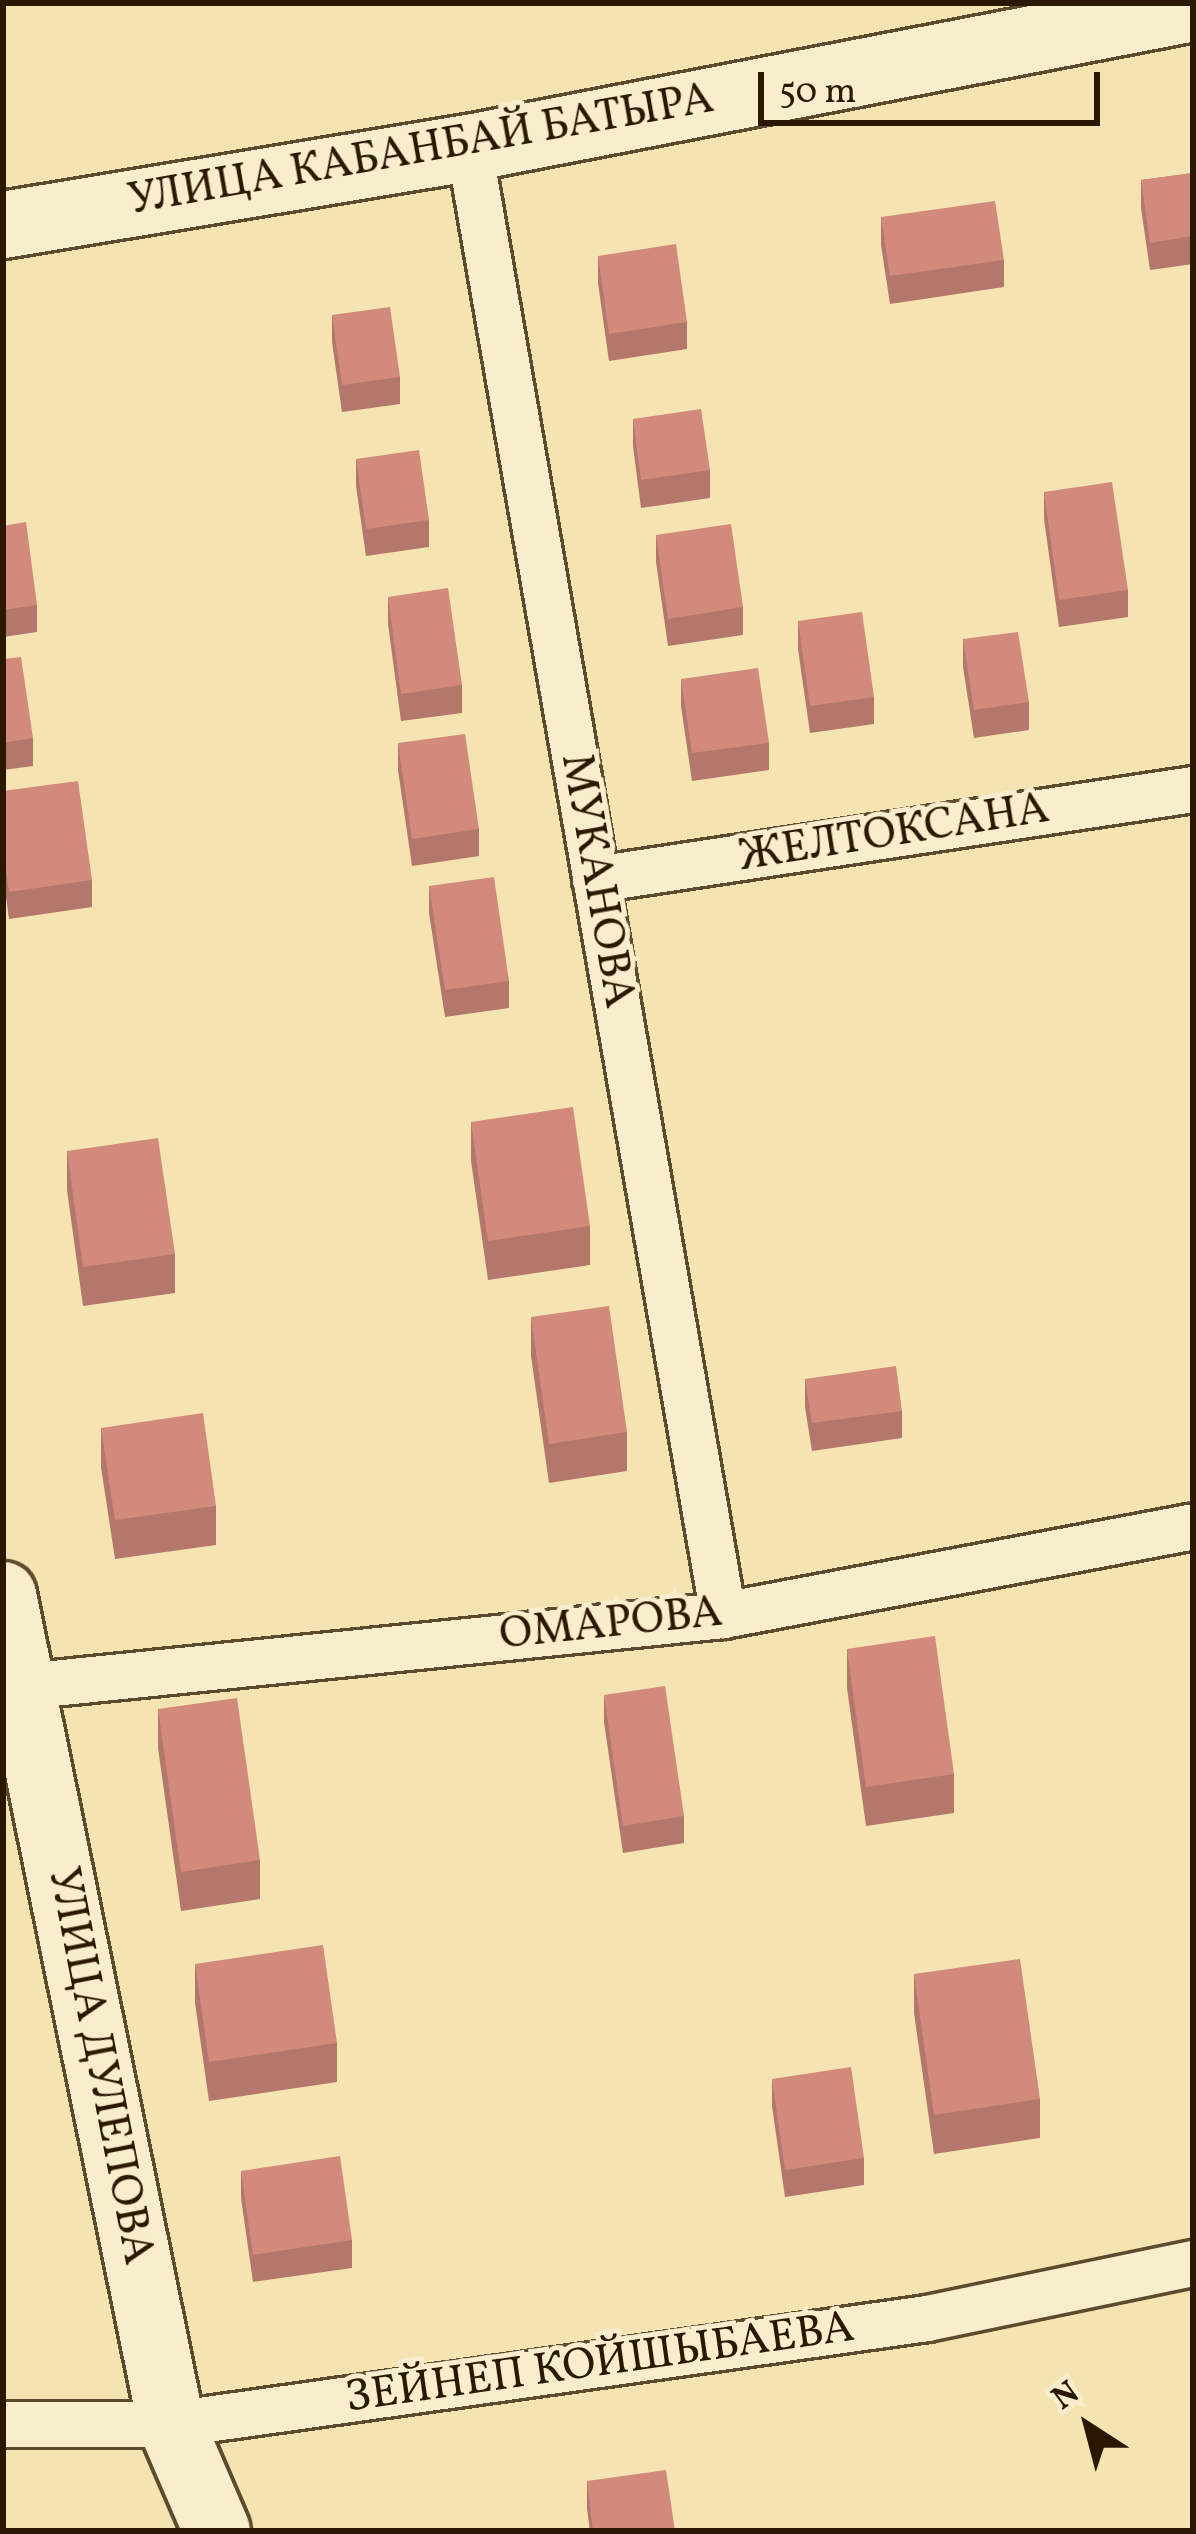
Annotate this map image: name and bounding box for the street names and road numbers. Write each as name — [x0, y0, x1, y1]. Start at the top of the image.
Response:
street label: УЛИЦА КАБАНБАЙ БАТЫРА — [124, 73, 718, 229]
street label: МУКАНОВА — [547, 750, 645, 1012]
street label: ЖЕЛТОКСАНА — [735, 783, 1053, 885]
street label: ОМАРОВА — [497, 1586, 725, 1664]
street label: УЛИЦА ДУЛЕПОВА — [34, 1863, 164, 2269]
street label: ЗЕЙНЕП КОЙШЫБАЕВА — [342, 2302, 858, 2426]

